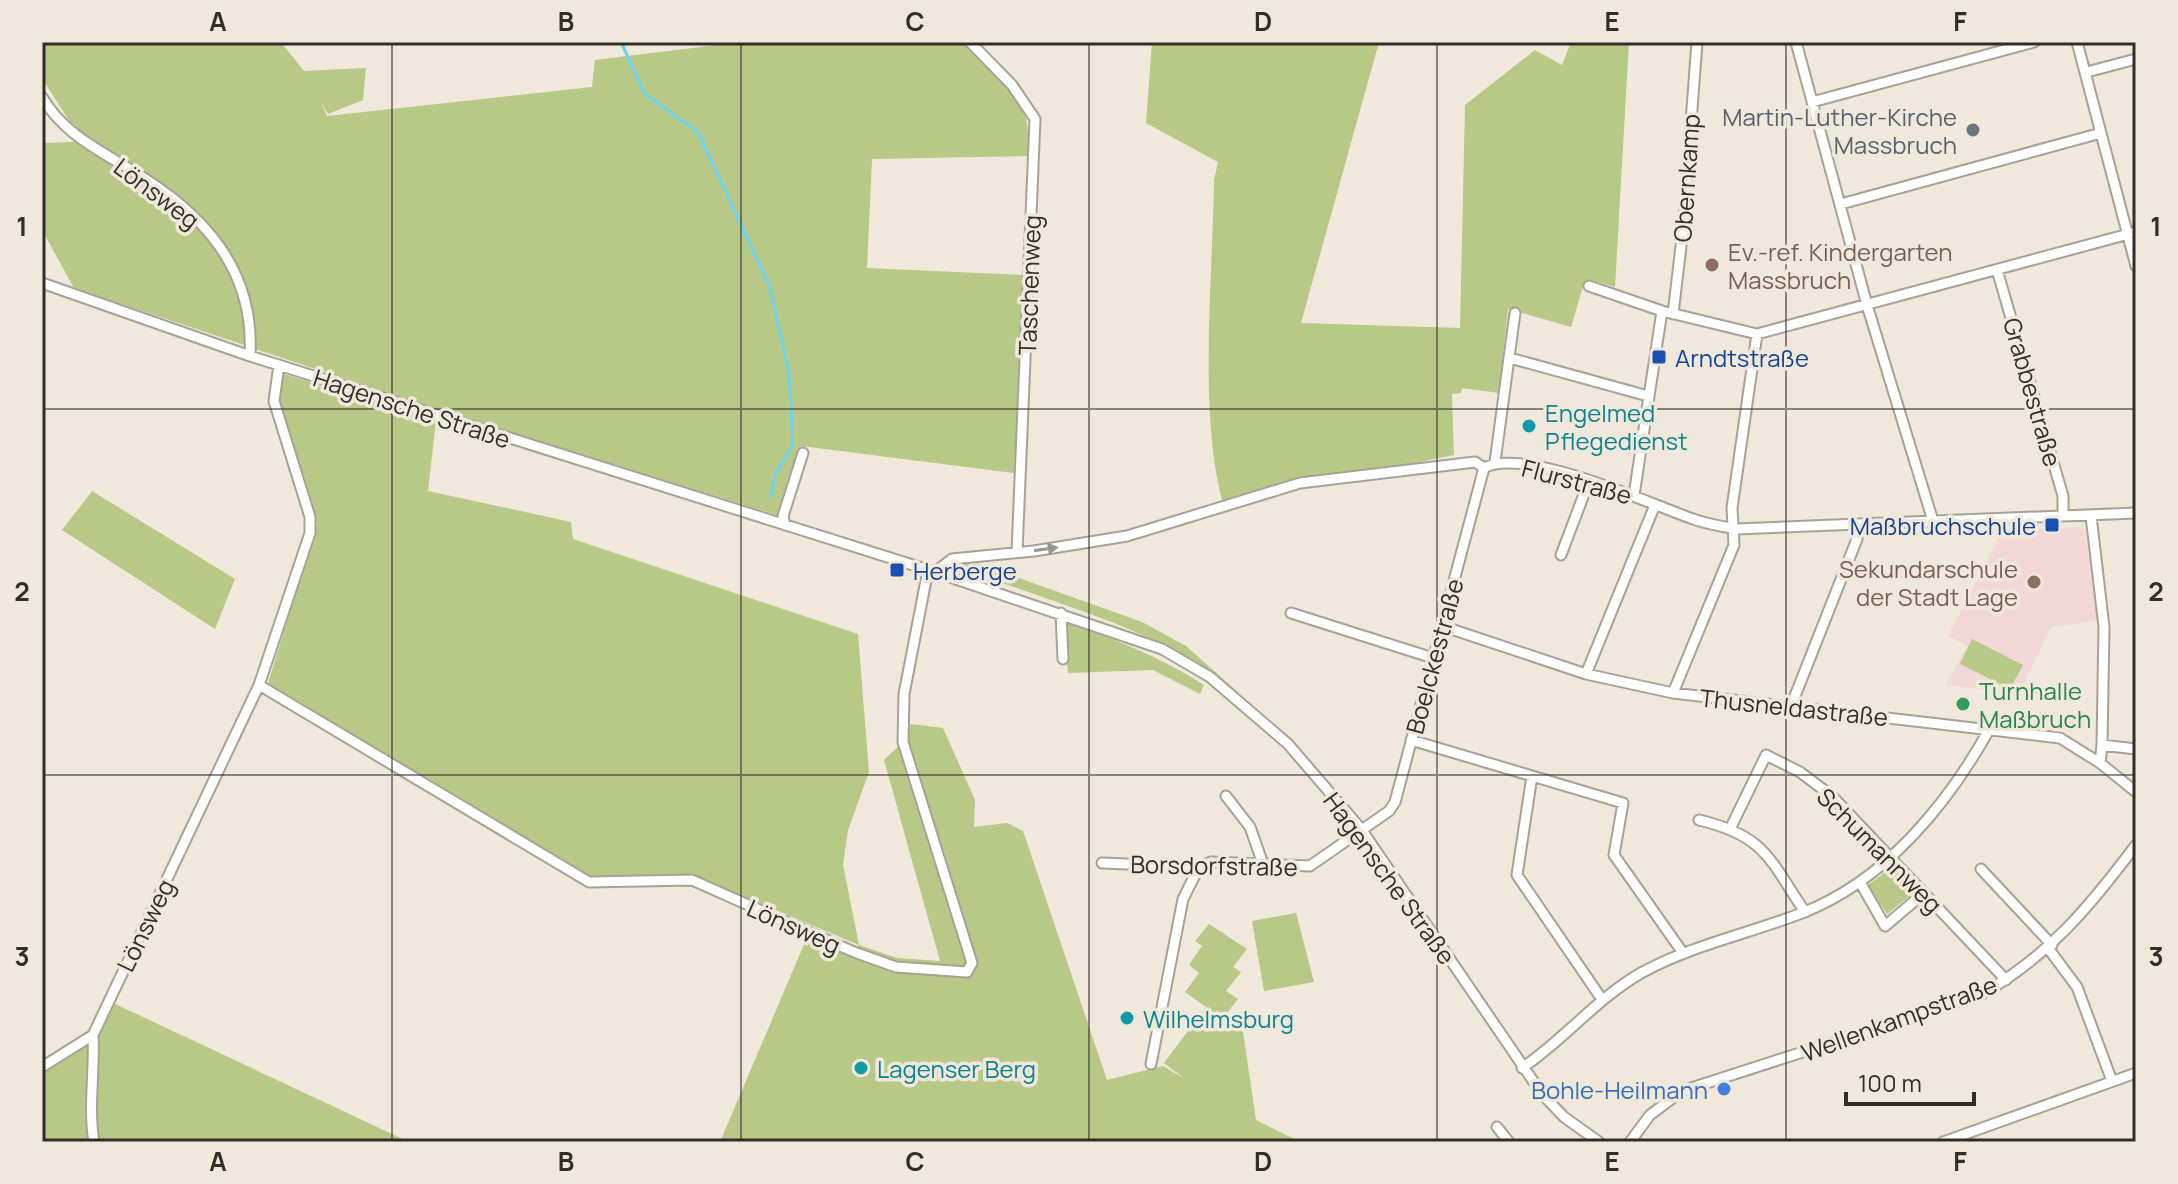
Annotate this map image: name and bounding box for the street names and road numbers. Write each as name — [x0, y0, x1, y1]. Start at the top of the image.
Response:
street label: Obernkamp — [1665, 113, 1707, 243]
street label: Lönsweg — [108, 150, 206, 236]
street label: Taschenweg — [1010, 214, 1048, 356]
street label: Grabbestraße — [1996, 314, 2070, 470]
street label: Hagensche Straße — [309, 361, 515, 455]
street label: Flurstraße — [1519, 451, 1635, 511]
street label: Boelckestraße — [1397, 575, 1471, 737]
street label: Thusneldastraße — [1698, 681, 1890, 733]
street label: Schumannweg — [1810, 780, 1950, 920]
street label: Hagensche Straße — [1316, 785, 1464, 971]
street label: Borsdorfstraße — [1130, 847, 1298, 883]
street label: Lönsweg — [108, 873, 182, 977]
street label: Lönsweg — [742, 891, 846, 961]
street label: Wellenkampstraße — [1797, 967, 2001, 1069]

